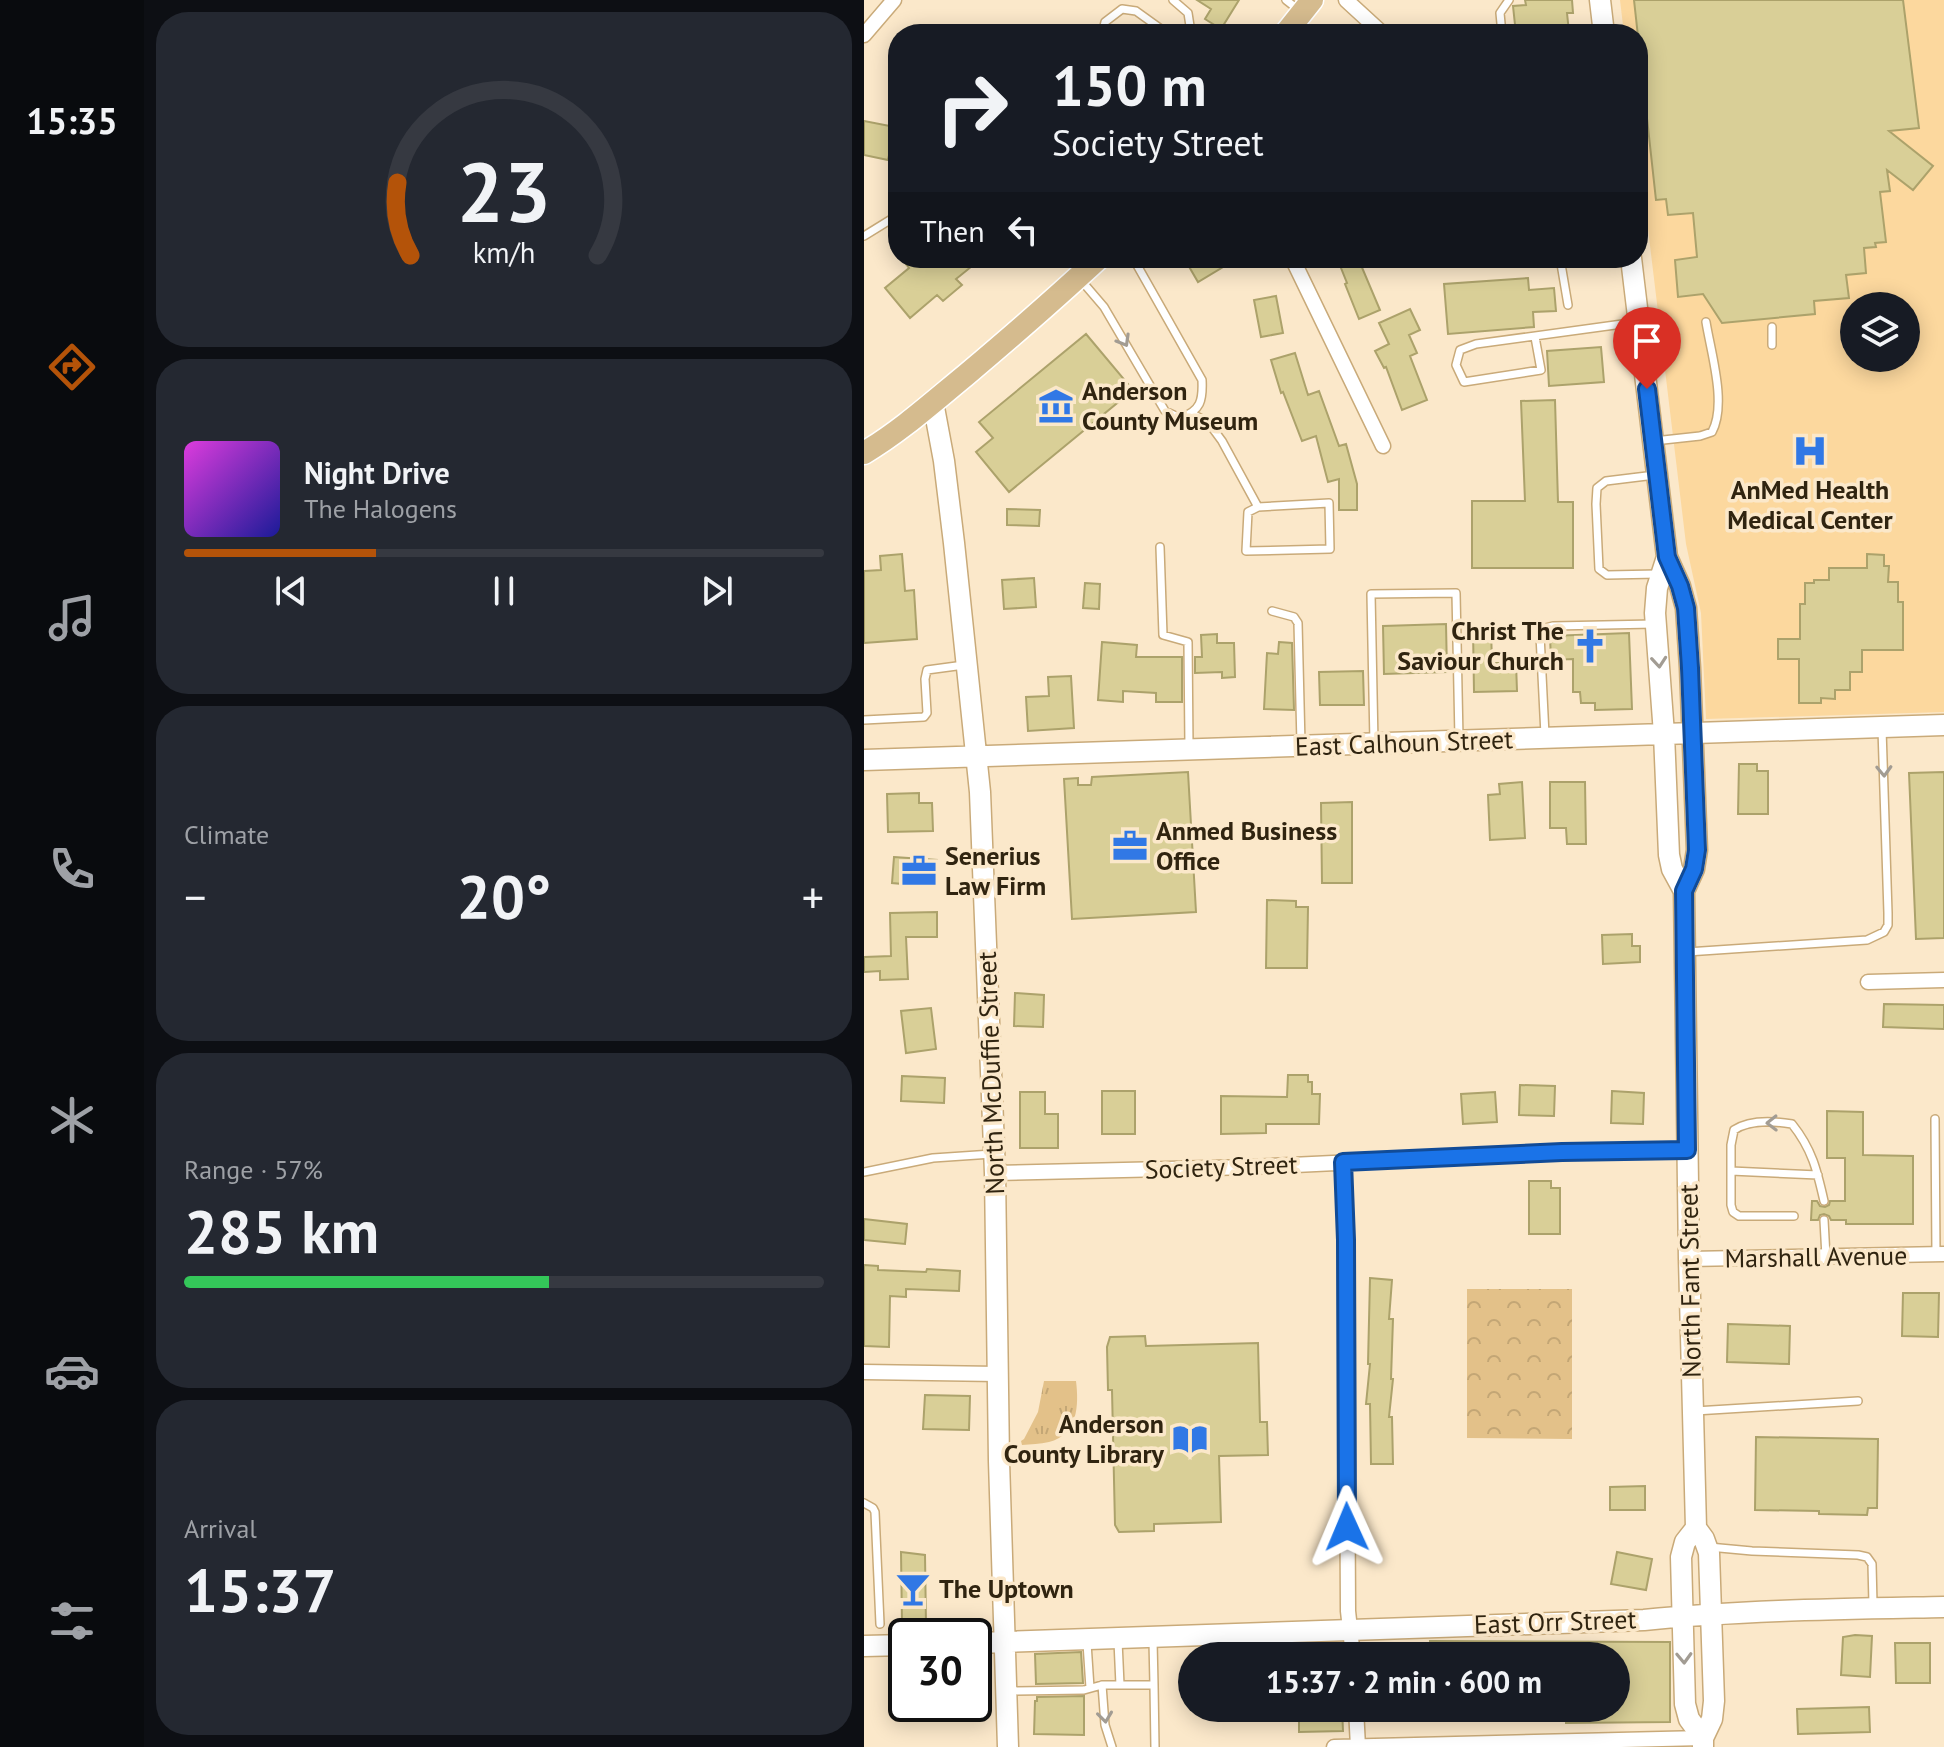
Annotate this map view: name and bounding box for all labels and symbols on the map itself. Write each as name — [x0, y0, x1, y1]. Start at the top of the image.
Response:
pin — [1613, 307, 1681, 389]
one-way arrow — [1114, 332, 1130, 347]
place label: Anderson County Museum — [1082, 374, 1258, 437]
museum icon: Anderson County Museum — [1037, 387, 1075, 425]
hospital icon: AnMed Health Medical Center — [1791, 432, 1829, 470]
place label: AnMed Health Medical Center — [1727, 473, 1894, 536]
place label: Christ The Saviour Church — [1397, 614, 1564, 677]
church icon: Christ The Saviour Church — [1571, 627, 1609, 665]
one-way arrow — [1650, 655, 1667, 668]
street label: East Calhoun Street — [1294, 722, 1514, 763]
one-way arrow — [1875, 765, 1892, 778]
place label: Anmed Business Office — [1156, 814, 1337, 877]
office icon: Anmed Business Office — [1111, 827, 1149, 865]
place label: Senerius Law Firm — [945, 839, 1046, 902]
office icon: Senerius Law Firm — [900, 852, 938, 890]
street label: North McDuffie Street — [970, 951, 1011, 1195]
one-way arrow — [1765, 1114, 1778, 1132]
street label: Society Street — [1144, 1147, 1298, 1186]
street label: North Fant Street — [1671, 1184, 1708, 1378]
street label: Marshall Avenue — [1724, 1238, 1908, 1275]
place label: Anderson County Library — [1004, 1407, 1165, 1470]
library icon: Anderson County Library — [1171, 1420, 1209, 1458]
position arrow — [1305, 1485, 1389, 1569]
bar icon: The Uptown — [894, 1570, 932, 1608]
place label: The Uptown — [939, 1572, 1074, 1605]
street label: East Orr Street — [1473, 1602, 1637, 1641]
speed limit sign: 30 — [888, 1618, 992, 1722]
one-way arrow — [1675, 1652, 1692, 1665]
one-way arrow — [1096, 1710, 1113, 1723]

